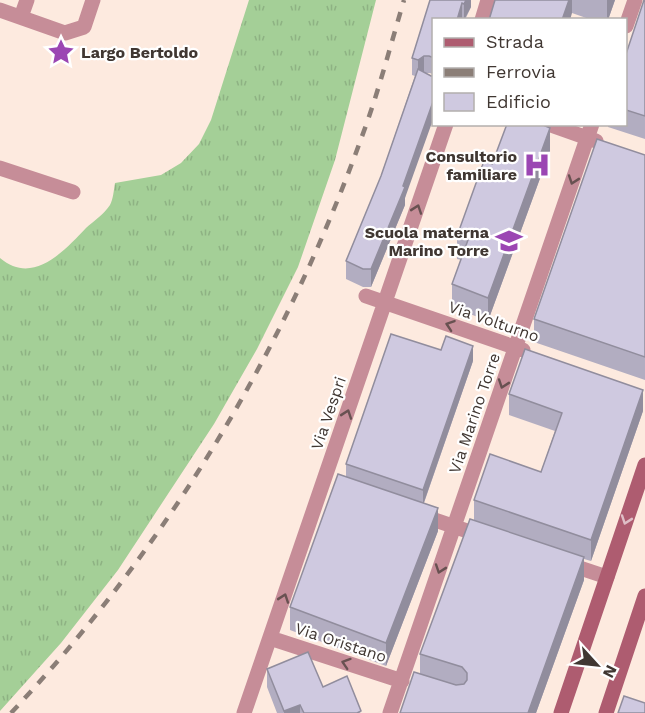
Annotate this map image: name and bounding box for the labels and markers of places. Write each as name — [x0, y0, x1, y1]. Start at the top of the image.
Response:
place icon: Largo Bertoldo — [46, 37, 76, 67]
place label: Largo Bertoldo — [81, 43, 198, 62]
place label: Consultorio familiare — [426, 147, 517, 184]
hospital icon: Consultorio familiare — [522, 150, 552, 180]
place label: Scuola materna Marino Torre — [365, 223, 490, 260]
school or university icon: Scuola materna Marino Torre — [494, 226, 524, 256]

